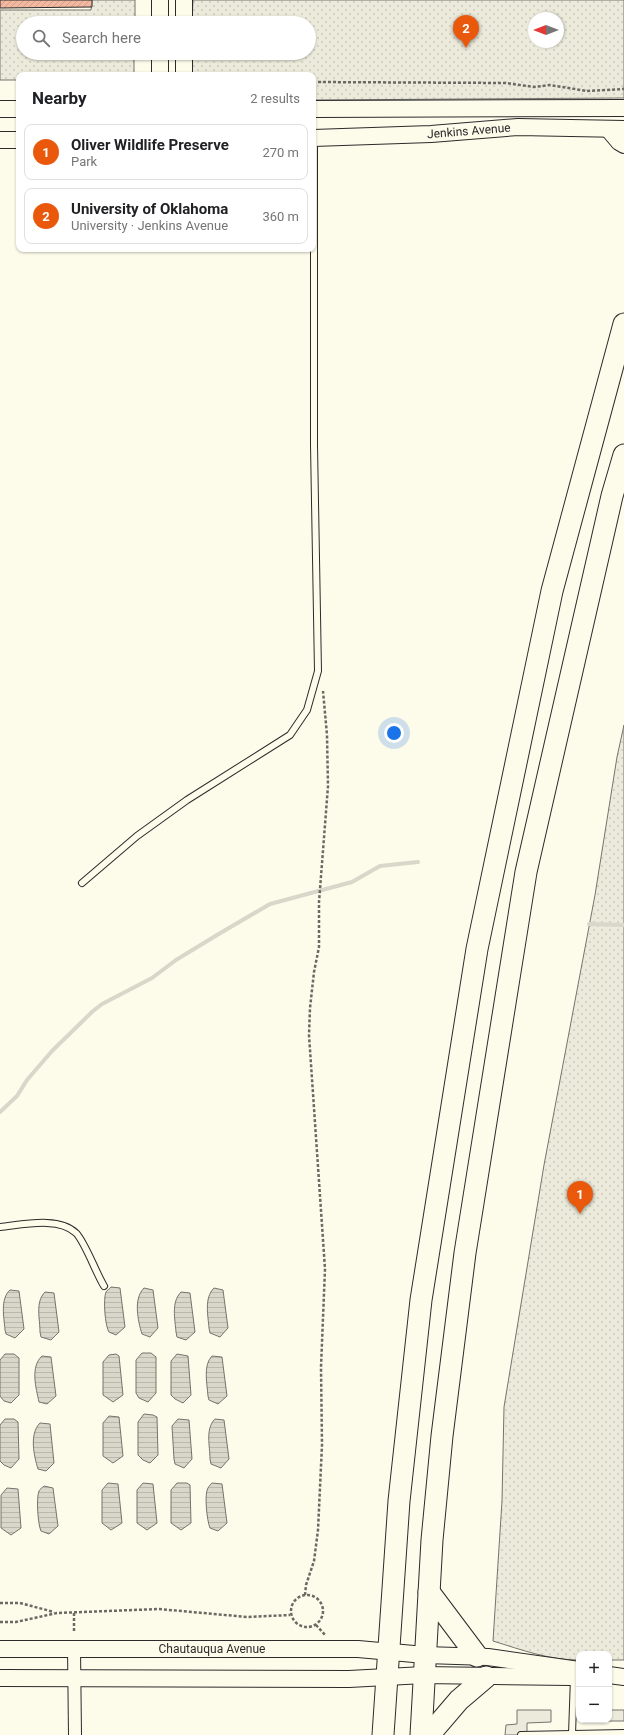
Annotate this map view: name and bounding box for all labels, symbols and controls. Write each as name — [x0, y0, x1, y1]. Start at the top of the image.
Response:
north arrow — [528, 12, 564, 48]
pin: 2 — [453, 15, 479, 48]
search box — [16, 16, 316, 60]
icon: search — [30, 27, 52, 49]
text: Search here — [62, 29, 141, 47]
text: Nearby — [32, 88, 87, 108]
text: 2 results — [250, 91, 300, 106]
street label: Jenkins Avenue — [427, 121, 511, 141]
text: Oliver Wildlife Preserve — [71, 136, 229, 154]
text: 1 — [42, 145, 50, 160]
text: 270 m — [262, 145, 299, 160]
text: Park — [71, 154, 97, 169]
text: University of Oklahoma — [71, 200, 228, 218]
text: 2 — [42, 209, 50, 224]
text: 360 m — [262, 209, 299, 224]
text: University · Jenkins Avenue — [71, 218, 228, 233]
your location — [384, 723, 404, 743]
pin: 1 — [567, 1181, 593, 1214]
street label: Chautauqua Avenue — [159, 1642, 265, 1656]
map controls — [576, 1651, 612, 1723]
button: + — [576, 1651, 612, 1687]
button: − — [576, 1687, 612, 1723]

